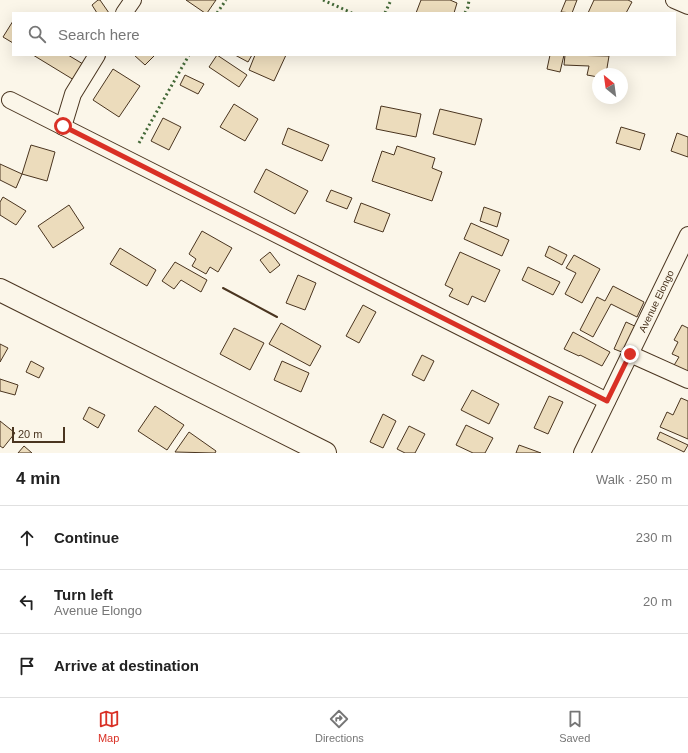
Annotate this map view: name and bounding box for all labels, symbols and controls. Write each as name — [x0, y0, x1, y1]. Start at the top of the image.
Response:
search box — [12, 12, 676, 56]
icon: search — [26, 23, 48, 45]
text: Search here — [58, 26, 140, 43]
north arrow — [592, 68, 628, 104]
route start — [54, 117, 72, 135]
street label: Avenue Elongo — [636, 268, 676, 334]
route end — [621, 345, 639, 363]
scale bar — [12, 425, 65, 444]
text: 20 m — [18, 428, 42, 440]
text: 4 min — [16, 469, 60, 488]
text: Walk · 250 m — [596, 472, 672, 487]
icon: ahead — [16, 527, 38, 549]
text: Continue — [54, 529, 119, 546]
text: 230 m — [636, 530, 672, 545]
text: Turn left — [54, 586, 113, 603]
icon: left — [16, 591, 38, 613]
text: 20 m — [643, 594, 672, 609]
text: Avenue Elongo — [54, 603, 142, 618]
icon: arrive — [16, 655, 38, 677]
text: Arrive at destination — [54, 657, 199, 674]
tab: Map — [98, 708, 120, 744]
tab: Directions — [315, 708, 364, 744]
tab: Saved — [559, 708, 590, 744]

